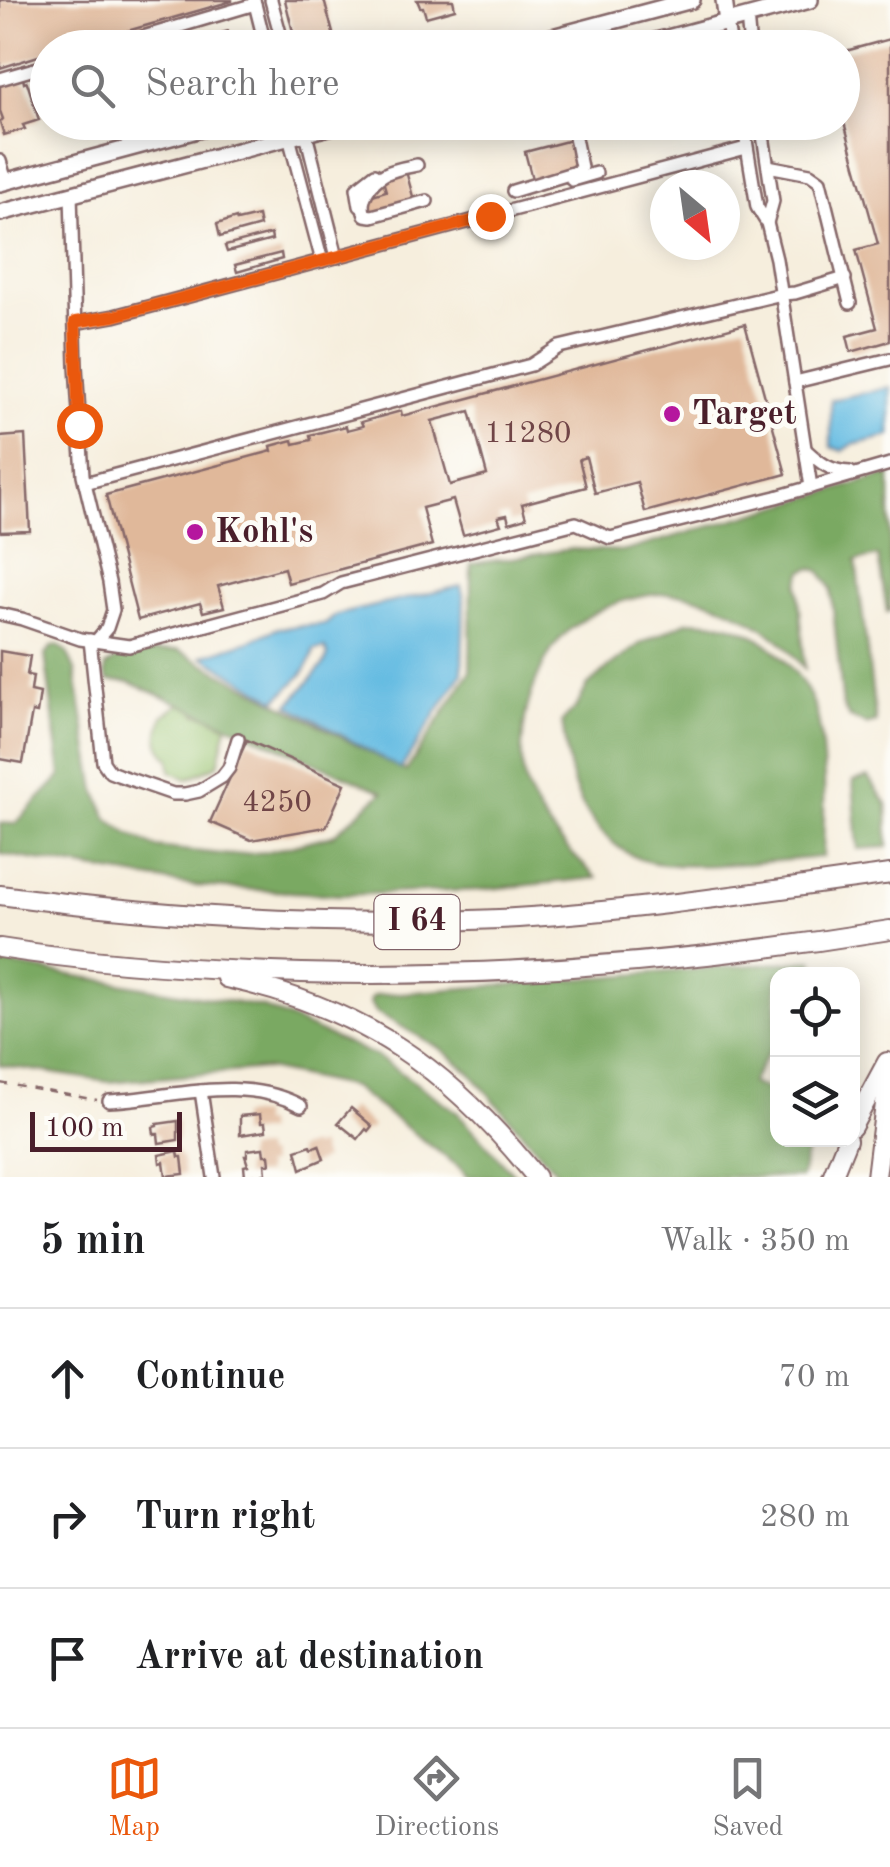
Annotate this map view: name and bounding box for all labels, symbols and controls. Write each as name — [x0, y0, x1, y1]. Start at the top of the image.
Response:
search box — [30, 30, 860, 140]
icon: search — [65, 58, 120, 113]
text: Search here — [145, 66, 340, 104]
north arrow — [650, 170, 740, 260]
route end — [468, 194, 514, 240]
place label: Target — [692, 397, 797, 432]
route start — [57, 403, 103, 449]
marker: Target — [661, 403, 683, 425]
house number: 11280 — [485, 419, 572, 449]
place label: Kohl's — [215, 515, 313, 550]
marker: Kohl's — [184, 521, 206, 543]
house number: 4250 — [242, 788, 312, 818]
road number: I 64 — [374, 895, 460, 949]
map controls — [770, 967, 860, 1147]
button: locate — [770, 967, 860, 1057]
button: layers — [770, 1057, 860, 1147]
scale bar — [30, 1107, 182, 1152]
text: 100 m — [45, 1115, 124, 1143]
text: 5 min — [40, 1221, 146, 1263]
text: Walk · 350 m — [660, 1226, 850, 1258]
icon: ahead — [40, 1351, 95, 1406]
text: Continue — [135, 1359, 285, 1397]
text: 70 m — [779, 1362, 850, 1394]
icon: right — [40, 1491, 95, 1546]
text: Turn right — [135, 1499, 315, 1537]
text: 280 m — [760, 1502, 850, 1534]
icon: arrive — [40, 1631, 95, 1686]
text: Arrive at destination — [135, 1639, 484, 1677]
tab: Map — [107, 1751, 162, 1846]
tab: Directions — [375, 1751, 499, 1846]
tab: Saved — [712, 1751, 783, 1846]

